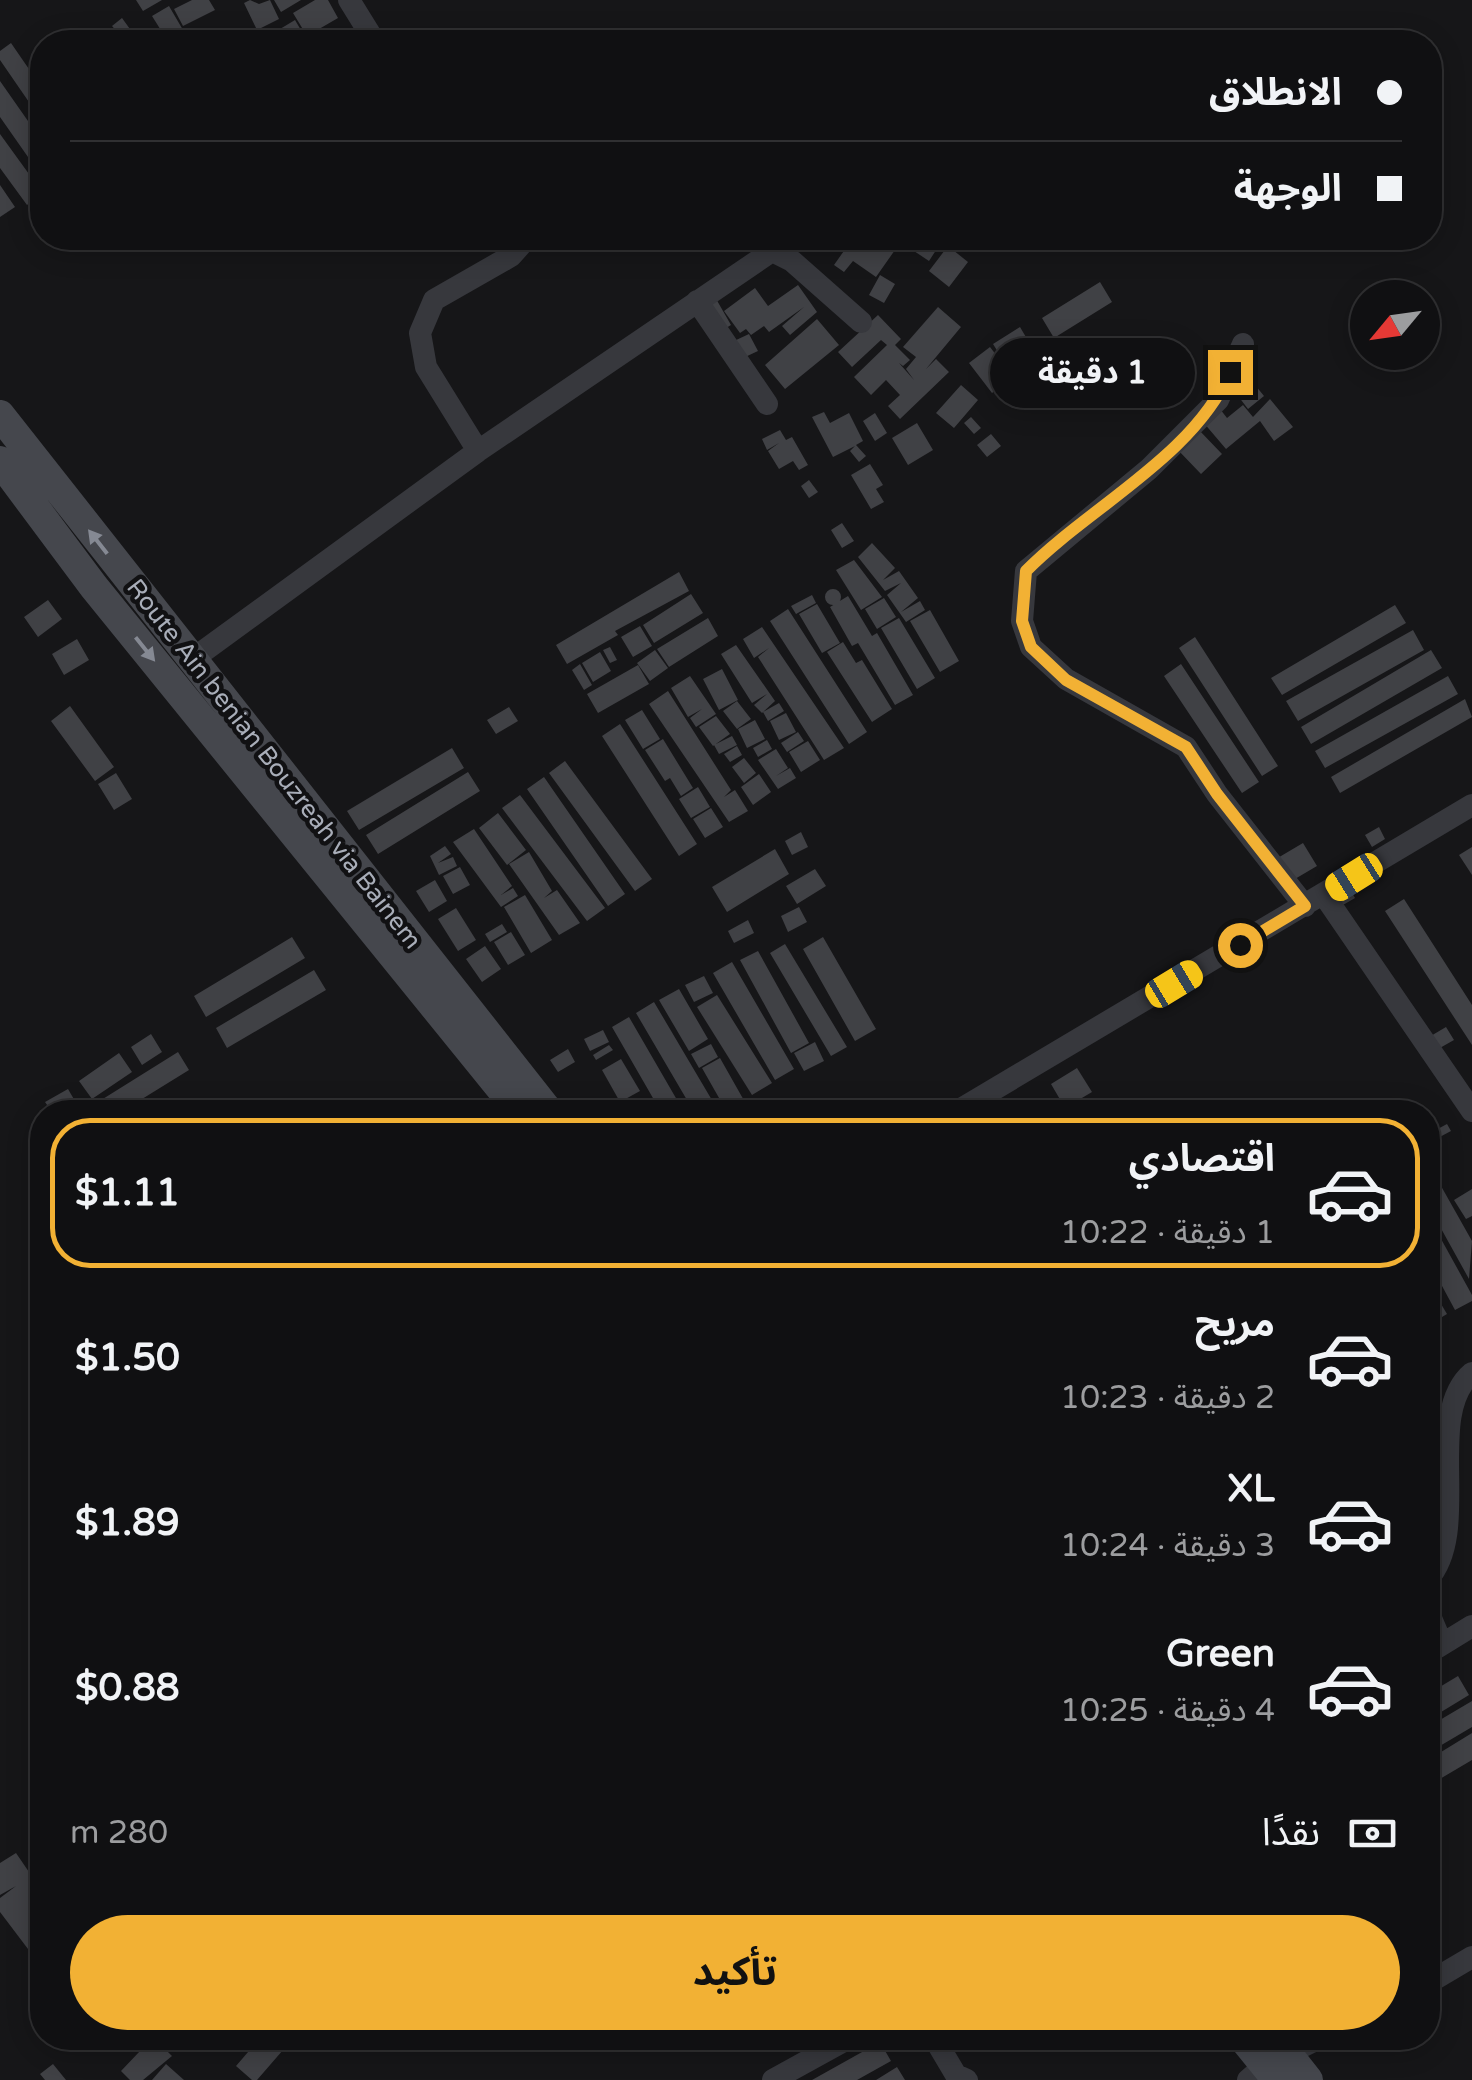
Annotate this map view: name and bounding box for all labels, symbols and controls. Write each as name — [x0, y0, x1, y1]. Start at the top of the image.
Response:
text: الانطلاق — [1209, 70, 1342, 116]
text: الوجهة — [1234, 166, 1342, 212]
north arrow — [1350, 280, 1440, 370]
map controls — [1350, 280, 1440, 370]
callout: 1 دقيقة — [990, 337, 1195, 407]
route end — [1208, 350, 1253, 395]
text: 1 دقيقة — [1038, 354, 1147, 392]
one-way arrow — [88, 529, 109, 555]
street label: Route Ain benian Bouzreah via Bainem — [120, 573, 428, 955]
one-way arrow — [134, 636, 155, 661]
car — [1321, 848, 1387, 906]
route start — [1218, 923, 1263, 968]
car — [1141, 956, 1207, 1012]
text: اقتصادي — [1129, 1136, 1275, 1182]
icon: car — [1305, 1148, 1395, 1238]
text: $1.11 — [75, 1170, 180, 1216]
text: 1 دقيقة · 10:22 — [1060, 1214, 1275, 1252]
text: مريح — [1195, 1301, 1275, 1347]
icon: car — [1305, 1313, 1395, 1403]
text: $1.50 — [75, 1335, 180, 1381]
text: 2 دقيقة · 10:23 — [1060, 1379, 1275, 1417]
text: XL — [1228, 1466, 1275, 1512]
icon: car — [1305, 1478, 1395, 1568]
text: $1.89 — [75, 1500, 180, 1546]
text: 3 دقيقة · 10:24 — [1060, 1527, 1275, 1565]
text: Green — [1166, 1631, 1275, 1677]
icon: car — [1305, 1643, 1395, 1733]
text: $0.88 — [75, 1665, 180, 1711]
text: 4 دقيقة · 10:25 — [1060, 1692, 1275, 1730]
icon: cash — [1345, 1806, 1400, 1861]
text: نقدًا — [1262, 1810, 1320, 1856]
text: 280 m — [70, 1814, 168, 1852]
button: تأكيد — [70, 1915, 1400, 2030]

